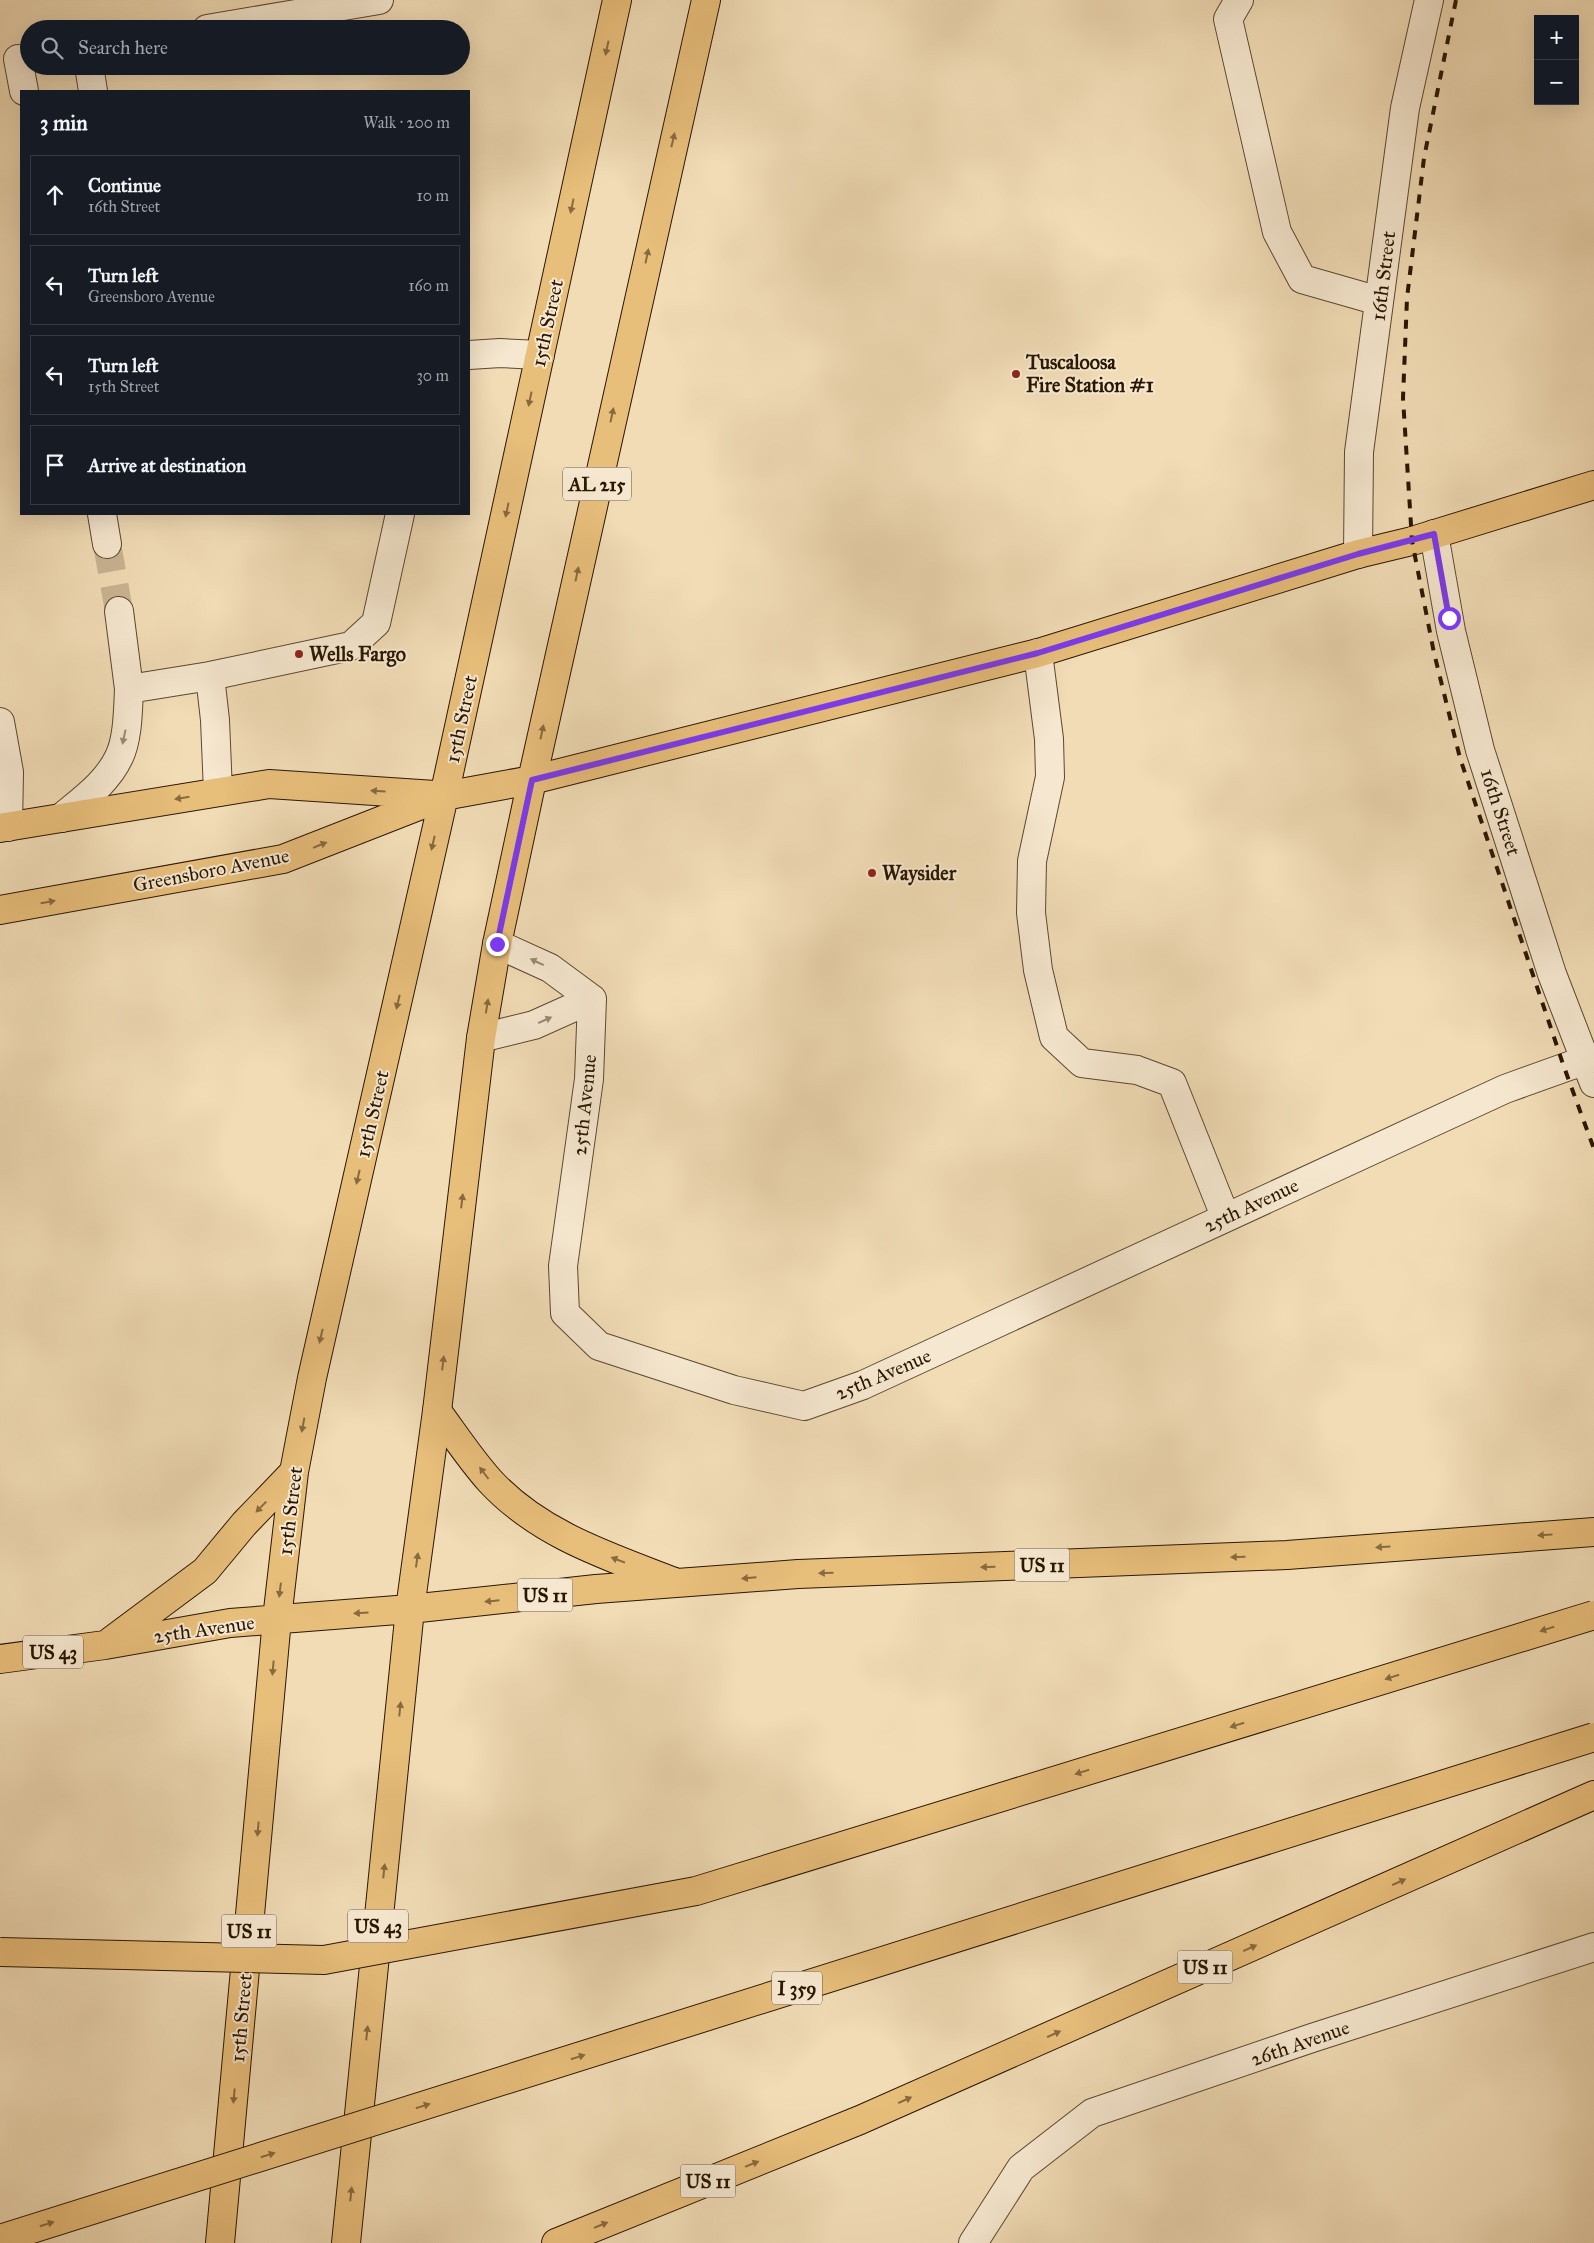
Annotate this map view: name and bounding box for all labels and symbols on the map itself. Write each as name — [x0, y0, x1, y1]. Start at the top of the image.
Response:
one-way arrow — [603, 40, 611, 55]
one-way arrow — [670, 132, 678, 148]
one-way arrow — [568, 199, 576, 214]
street label: 16th Street — [1366, 230, 1400, 322]
one-way arrow — [644, 248, 652, 264]
street label: 15th Street — [526, 277, 568, 369]
place label: Tuscaloosa Fire Station #1 — [1025, 350, 1154, 397]
marker: Tuscaloosa Fire Station #1 — [1010, 368, 1022, 380]
one-way arrow — [526, 392, 534, 408]
one-way arrow — [608, 407, 616, 422]
road number: AL 215 — [563, 468, 631, 500]
one-way arrow — [502, 502, 510, 518]
one-way arrow — [573, 566, 581, 581]
route start — [1438, 607, 1461, 630]
place label: Wells Fargo — [309, 642, 406, 667]
marker: Wells Fargo — [293, 648, 305, 660]
street label: 15th Street — [440, 673, 482, 765]
one-way arrow — [538, 725, 546, 740]
one-way arrow — [120, 729, 128, 744]
street label: 16th Street — [1476, 765, 1526, 859]
one-way arrow — [370, 787, 386, 795]
one-way arrow — [173, 795, 189, 803]
one-way arrow — [429, 836, 437, 851]
one-way arrow — [313, 840, 327, 848]
street label: Greensboro Avenue — [131, 843, 291, 897]
place label: Waysider — [882, 861, 957, 886]
marker: Waysider — [866, 867, 878, 879]
one-way arrow — [40, 897, 56, 905]
route end — [486, 933, 509, 956]
one-way arrow — [530, 958, 544, 966]
one-way arrow — [393, 994, 401, 1010]
one-way arrow — [483, 997, 491, 1013]
one-way arrow — [538, 1016, 552, 1024]
street label: 25th Avenue — [567, 1053, 601, 1157]
street label: 15th Street — [350, 1068, 394, 1160]
one-way arrow — [353, 1170, 361, 1186]
street label: 25th Avenue — [1200, 1173, 1302, 1237]
one-way arrow — [458, 1193, 466, 1209]
one-way arrow — [317, 1328, 325, 1343]
street label: 25th Avenue — [832, 1343, 934, 1405]
one-way arrow — [439, 1354, 447, 1370]
one-way arrow — [299, 1417, 307, 1433]
street label: 15th Street — [273, 1465, 307, 1557]
one-way arrow — [479, 1466, 489, 1480]
one-way arrow — [255, 1501, 267, 1513]
one-way arrow — [1537, 1532, 1553, 1540]
one-way arrow — [1375, 1544, 1391, 1552]
road number: US 11 — [1014, 1548, 1070, 1582]
one-way arrow — [413, 1552, 421, 1568]
one-way arrow — [1230, 1553, 1246, 1561]
one-way arrow — [611, 1556, 626, 1563]
one-way arrow — [980, 1563, 996, 1571]
one-way arrow — [818, 1570, 834, 1578]
one-way arrow — [741, 1575, 757, 1583]
road number: US 11 — [518, 1578, 572, 1612]
one-way arrow — [276, 1582, 284, 1598]
one-way arrow — [484, 1597, 500, 1605]
one-way arrow — [353, 1609, 369, 1617]
street label: 25th Avenue — [152, 1610, 256, 1648]
one-way arrow — [1540, 1625, 1555, 1633]
road number: US 43 — [23, 1635, 83, 1668]
one-way arrow — [268, 1660, 276, 1676]
one-way arrow — [1384, 1673, 1399, 1681]
one-way arrow — [396, 1701, 404, 1717]
one-way arrow — [1229, 1721, 1244, 1729]
one-way arrow — [1074, 1769, 1089, 1777]
one-way arrow — [254, 1822, 262, 1838]
one-way arrow — [380, 1863, 388, 1879]
one-way arrow — [1392, 1878, 1406, 1886]
road number: US 43 — [348, 1910, 408, 1942]
road number: US 11 — [222, 1914, 276, 1948]
one-way arrow — [1243, 1943, 1257, 1951]
road number: US 11 — [1178, 1950, 1232, 1984]
street label: 15th Street — [225, 1972, 257, 2064]
road number: I 359 — [772, 1972, 822, 2005]
street label: 26th Avenue — [1248, 2015, 1352, 2071]
one-way arrow — [363, 2025, 371, 2041]
one-way arrow — [1047, 2030, 1061, 2038]
one-way arrow — [571, 2053, 586, 2061]
one-way arrow — [230, 2088, 238, 2104]
one-way arrow — [898, 2095, 912, 2103]
one-way arrow — [416, 2102, 431, 2109]
one-way arrow — [261, 2150, 276, 2158]
one-way arrow — [745, 2159, 759, 2167]
road number: US 11 — [680, 2164, 736, 2198]
one-way arrow — [347, 2186, 355, 2202]
one-way arrow — [39, 2220, 54, 2228]
one-way arrow — [594, 2220, 608, 2228]

